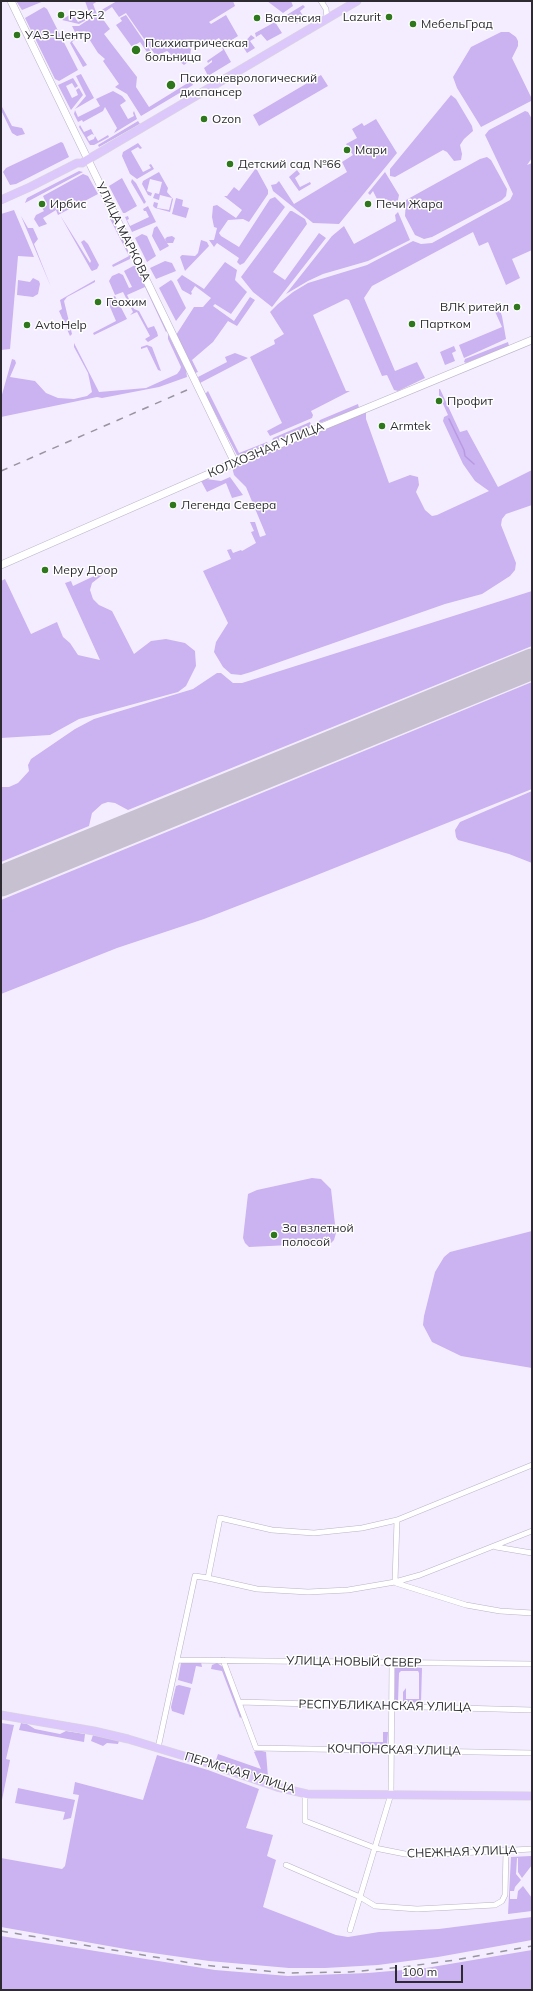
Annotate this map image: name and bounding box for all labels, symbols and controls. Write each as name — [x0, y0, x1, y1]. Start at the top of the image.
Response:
place label: РЭК-2 — [69, 8, 105, 22]
marker: РЭК-2 — [56, 10, 66, 20]
place label: Lazurit — [343, 10, 381, 24]
place label: Валенсия — [265, 11, 321, 25]
marker: Lazurit — [384, 12, 394, 22]
marker: Валенсия — [252, 13, 262, 23]
place label: МебельГрад — [421, 17, 493, 31]
marker: МебельГрад — [408, 19, 418, 29]
place label: УАЗ-Центр — [25, 28, 91, 42]
marker: УАЗ-Центр — [12, 30, 22, 40]
place label: Психиатрическая больница — [145, 36, 248, 64]
marker: Психиатрическая больница — [130, 44, 142, 56]
place label: Психоневрологический диспансер — [180, 71, 317, 99]
marker: Психоневрологический диспансер — [165, 79, 177, 91]
place label: Ozon — [212, 112, 241, 126]
marker: Ozon — [199, 114, 209, 124]
place label: Мари — [355, 143, 387, 157]
marker: Мари — [342, 145, 352, 155]
place label: Детский сад №66 — [238, 157, 341, 171]
marker: Детский сад №66 — [225, 159, 235, 169]
street label: УЛИЦА МАРКОВА — [93, 180, 153, 284]
place label: Ирбис — [50, 197, 86, 211]
place label: Печи Жара — [376, 197, 443, 211]
marker: Ирбис — [37, 199, 47, 209]
marker: Печи Жара — [363, 199, 373, 209]
place label: Геохим — [106, 295, 146, 309]
marker: Геохим — [93, 297, 103, 307]
place label: ВЛК ритейл — [440, 300, 509, 314]
marker: ВЛК ритейл — [512, 302, 522, 312]
place label: Партком — [420, 317, 471, 331]
place label: AvtoHelp — [35, 318, 87, 332]
marker: Партком — [407, 319, 417, 329]
marker: AvtoHelp — [22, 320, 32, 330]
place label: Профит — [447, 394, 493, 408]
marker: Профит — [434, 396, 444, 406]
street label: КОЛХОЗНАЯ УЛИЦА — [206, 419, 326, 481]
place label: Armtek — [390, 419, 431, 433]
marker: Armtek — [377, 421, 387, 431]
place label: Легенда Севера — [181, 498, 276, 512]
marker: Легенда Севера — [168, 500, 178, 510]
place label: Меру Доор — [53, 563, 118, 577]
marker: Меру Доор — [40, 565, 50, 575]
place label: За взлетной полосой — [282, 1221, 354, 1249]
marker: За взлетной полосой — [269, 1230, 279, 1240]
street label: УЛИЦА НОВЫЙ СЕВЕР — [286, 1654, 422, 1670]
street label: РЕСПУБЛИКАНСКАЯ УЛИЦА — [299, 1697, 471, 1715]
street label: КОЧПОНСКАЯ УЛИЦА — [327, 1742, 461, 1758]
street label: ПЕРМСКАЯ УЛИЦА — [183, 1749, 297, 1797]
street label: СНЕЖНАЯ УЛИЦА — [407, 1843, 517, 1861]
scale bar — [397, 1957, 465, 1983]
text: 100 m — [402, 1964, 437, 1979]

